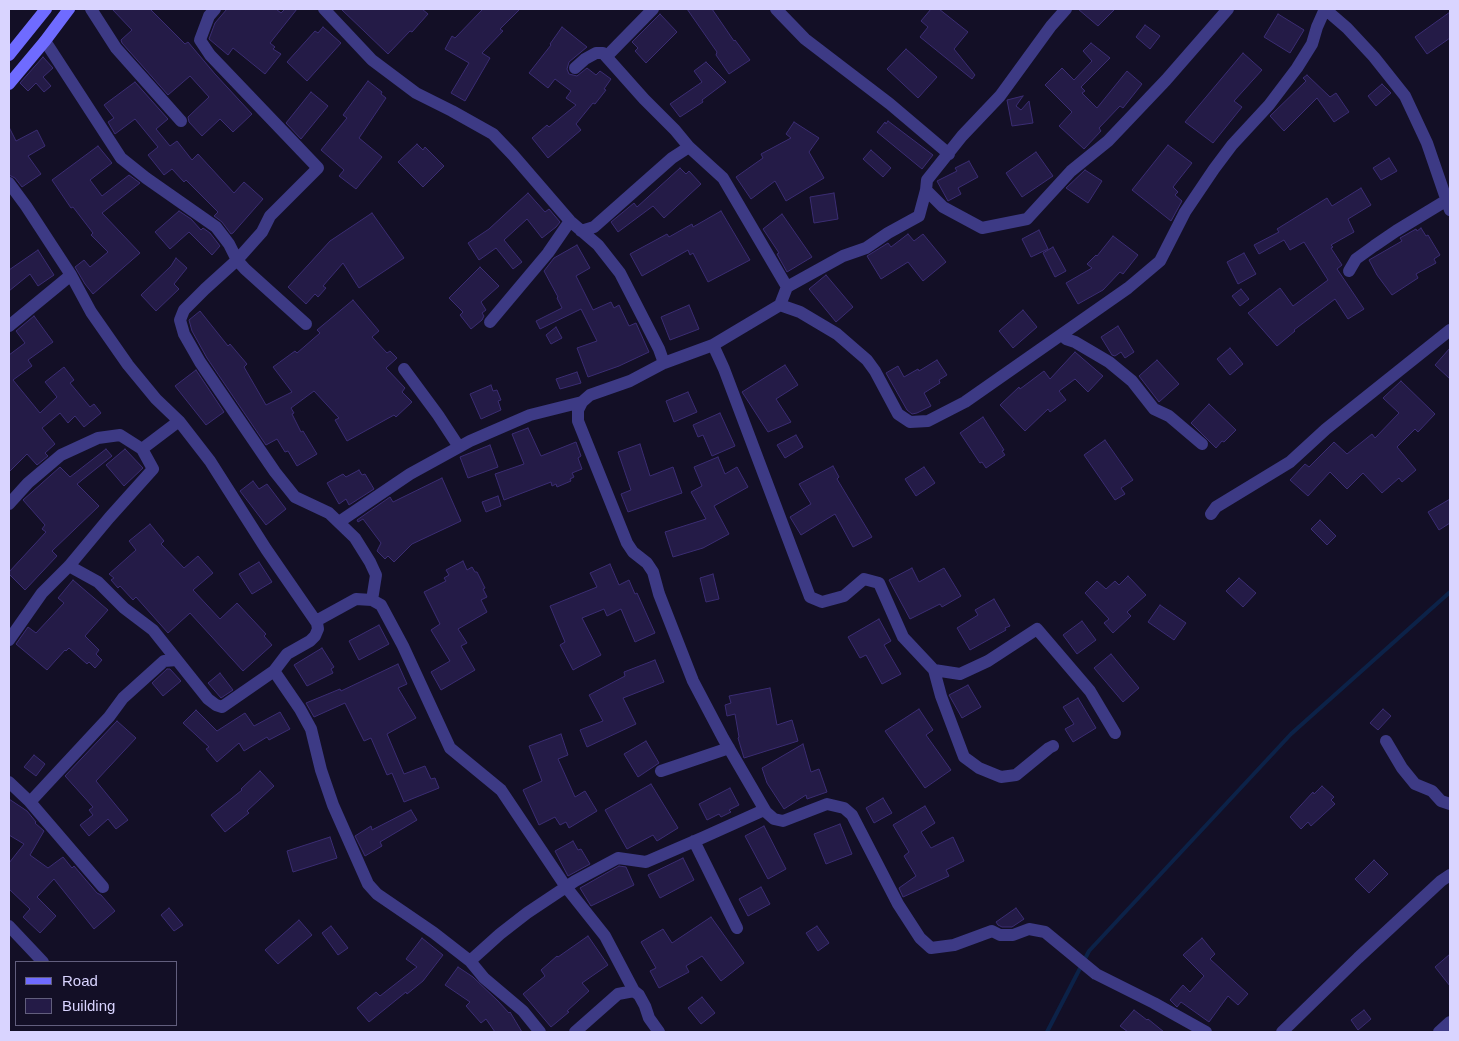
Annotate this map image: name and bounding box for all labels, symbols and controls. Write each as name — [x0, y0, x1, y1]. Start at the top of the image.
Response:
legend — [15, 961, 178, 1026]
text: Road — [62, 972, 98, 989]
text: Building — [62, 997, 115, 1014]

